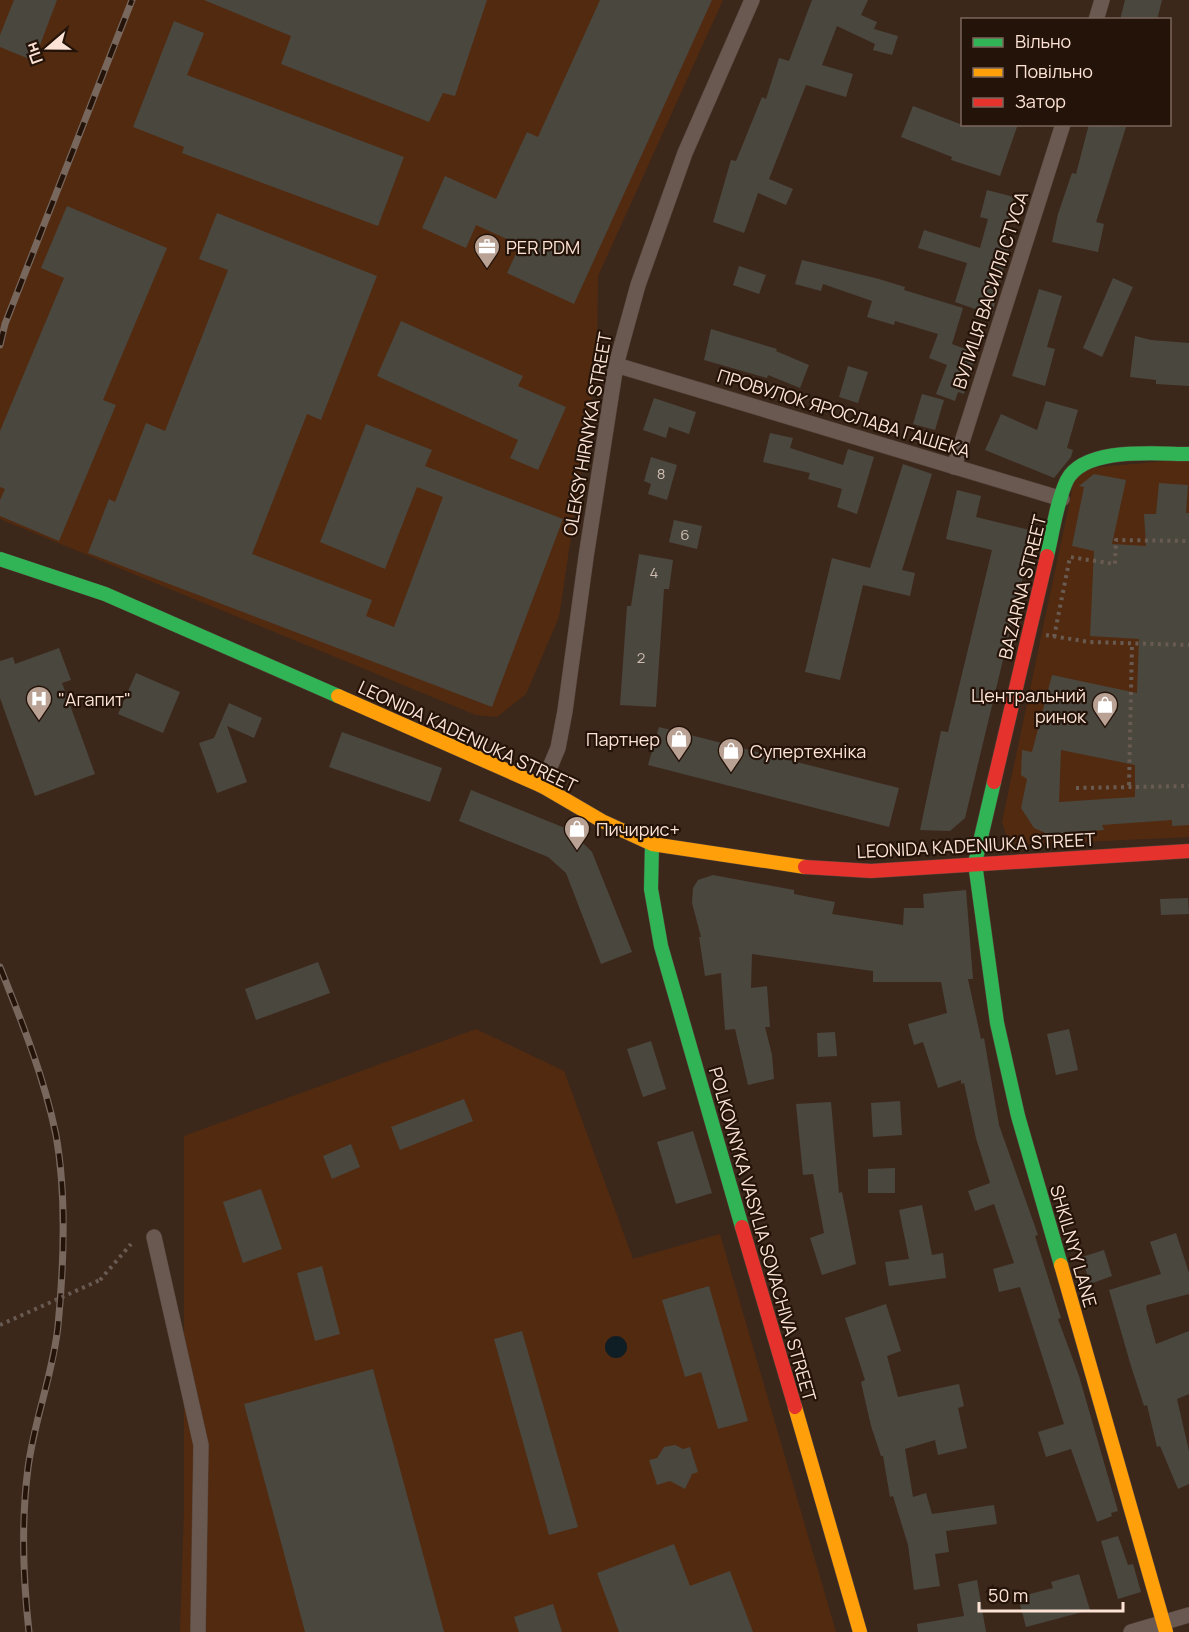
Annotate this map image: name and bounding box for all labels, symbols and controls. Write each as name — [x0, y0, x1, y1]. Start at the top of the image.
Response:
north arrow — [18, 18, 78, 78]
legend — [961, 18, 1171, 126]
text: Вільно — [1015, 29, 1071, 53]
text: Пн — [20, 39, 48, 67]
text: Повільно — [1015, 59, 1093, 83]
text: Затор — [1015, 89, 1066, 113]
street label: ВУЛИЦЯ ВАСИЛЯ СТУСА — [947, 188, 1033, 392]
office icon: PER PDM — [472, 232, 502, 270]
place label: PER PDM — [506, 235, 580, 259]
street label: OLEKSY HIRNYKA STREET — [557, 330, 617, 538]
street label: ПРОВУЛОК ЯРОСЛАВА ГАШЕКА — [715, 363, 974, 463]
house number: 8 — [657, 463, 665, 484]
street label: BAZARNA STREET — [992, 512, 1052, 662]
house number: 6 — [680, 524, 690, 545]
house number: 4 — [650, 562, 659, 583]
house number: 2 — [637, 647, 645, 668]
street label: LEONIDA KADENIUKA STREET — [355, 675, 582, 797]
place label: Центральний ринок — [971, 683, 1087, 728]
hospital icon: "Агапит" — [24, 684, 54, 722]
place label: "Агапит" — [58, 687, 131, 711]
shop icon: Центральний ринок — [1090, 690, 1120, 728]
shop icon: Партнер — [664, 724, 694, 762]
place label: Партнер — [586, 727, 660, 751]
shop icon: Супертехніка — [716, 736, 746, 774]
place label: Супертехніка — [750, 739, 866, 763]
shop icon: Пичирис+ — [562, 814, 592, 852]
place label: Пичирис+ — [596, 817, 680, 841]
street label: LEONIDA KADENIUKA STREET — [856, 827, 1096, 863]
street label: POLKOVNYKA VASYLIA SOVACHIVA STREET — [704, 1064, 822, 1404]
street label: SHKILNYY LANE — [1045, 1182, 1103, 1310]
scale bar — [979, 1575, 1123, 1613]
text: 50 m — [988, 1583, 1028, 1607]

